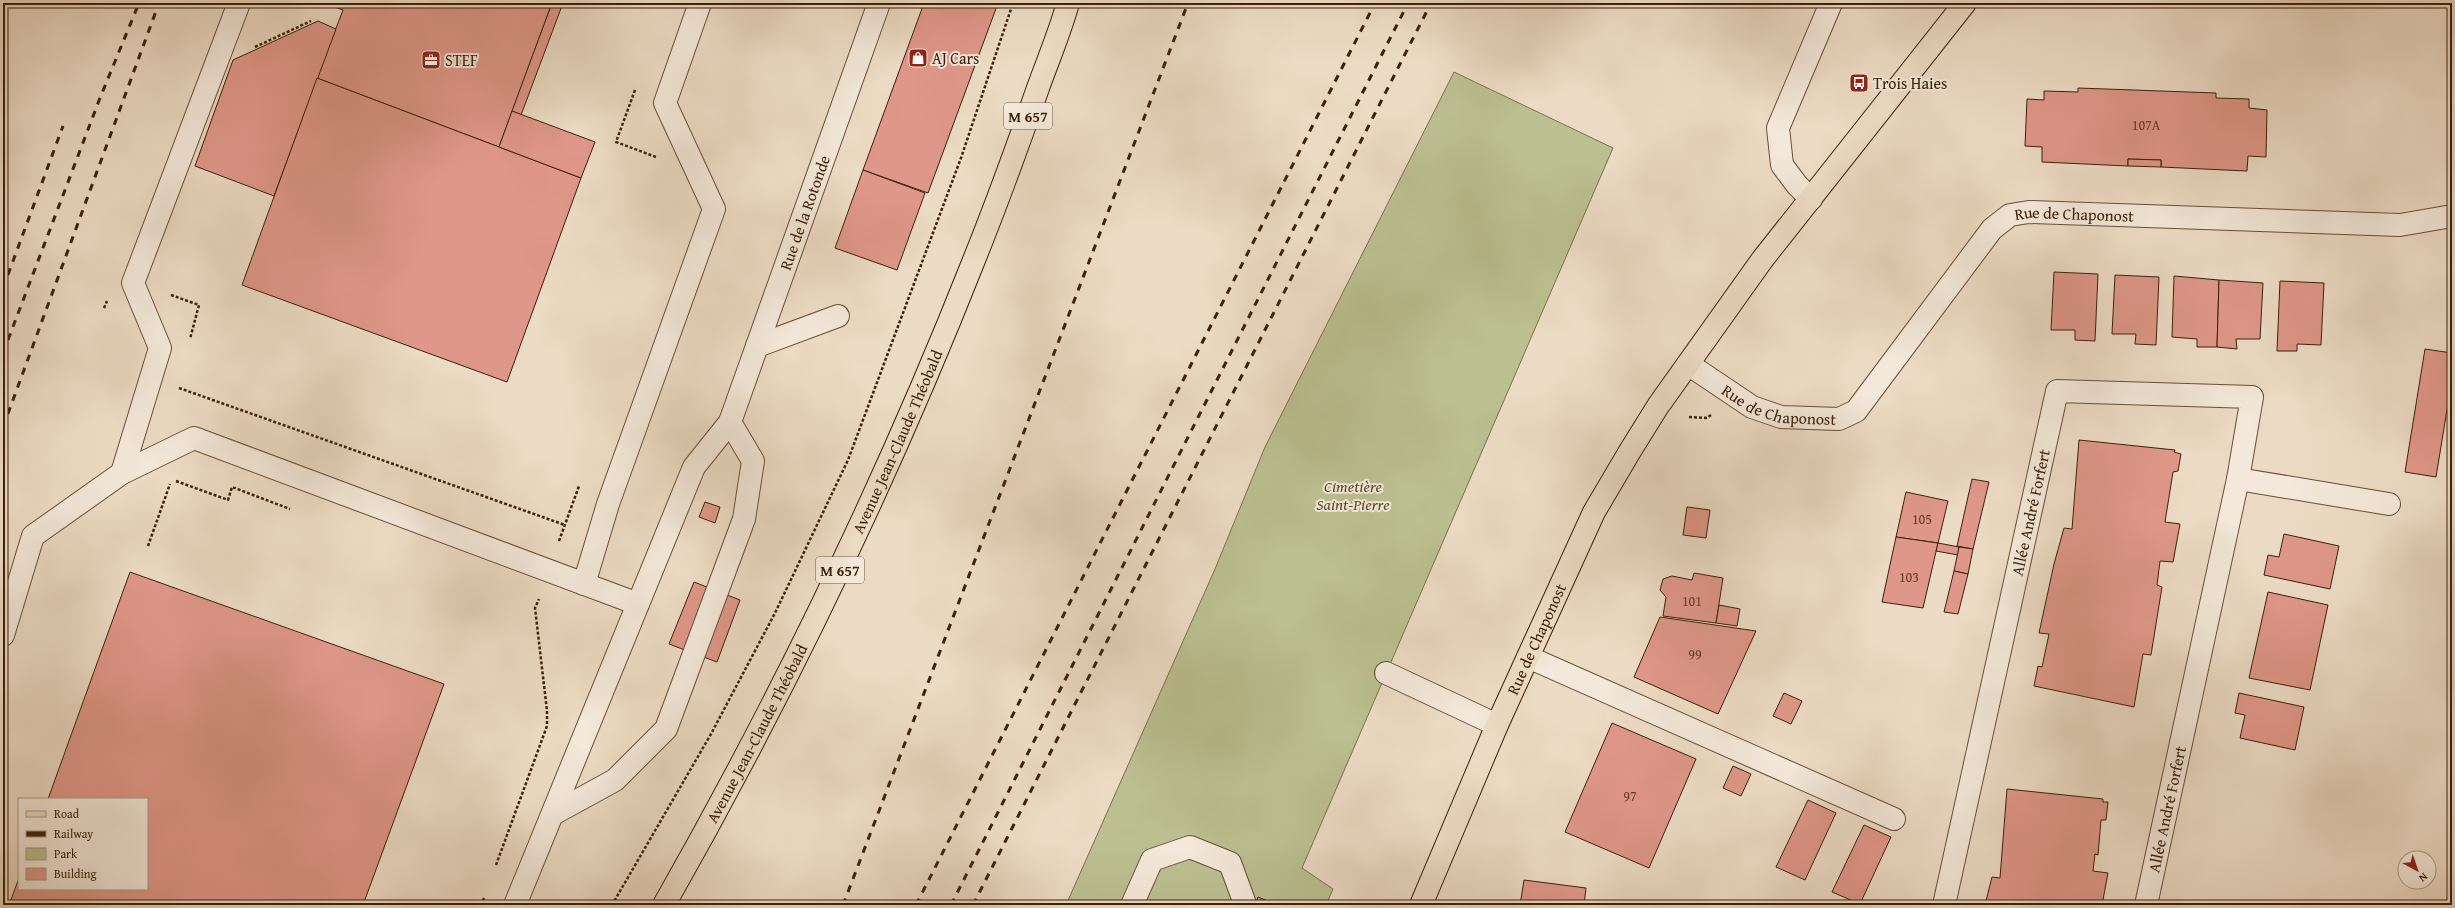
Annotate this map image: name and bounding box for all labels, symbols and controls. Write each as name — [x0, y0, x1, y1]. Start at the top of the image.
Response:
place label: AJ Cars — [932, 46, 979, 70]
shop icon: AJ Cars — [907, 47, 929, 69]
place label: STEF — [445, 48, 478, 72]
office icon: STEF — [420, 49, 442, 71]
place label: Trois Haies — [1873, 71, 1947, 95]
bus stop icon: Trois Haies — [1848, 72, 1870, 94]
road number: M 657 — [1004, 103, 1052, 129]
house number: 107A — [2132, 115, 2161, 135]
street label: Rue de la Rotonde — [773, 152, 836, 273]
street label: Rue de Chaponost — [2013, 200, 2135, 228]
street label: Avenue Jean-Claude Théobald — [846, 346, 948, 537]
street label: Rue de Chaponost — [1717, 378, 1837, 431]
street label: Allée André Forfert — [2005, 446, 2056, 578]
park label: Cimetière Saint-Pierre — [1316, 474, 1390, 516]
house number: 105 — [1912, 509, 1932, 529]
road number: M 657 — [816, 557, 864, 583]
house number: 103 — [1899, 567, 1919, 587]
street label: Rue de Chaponost — [1500, 579, 1572, 698]
house number: 101 — [1682, 591, 1702, 611]
street label: Avenue Jean-Claude Théobald — [700, 639, 813, 827]
house number: 99 — [1688, 644, 1702, 664]
street label: Allée André Forfert — [2141, 743, 2192, 875]
house number: 97 — [1623, 786, 1637, 806]
legend — [18, 798, 148, 890]
text: Road — [54, 805, 80, 822]
text: Railway — [54, 825, 93, 842]
text: Park — [54, 845, 78, 862]
north arrow — [2397, 850, 2437, 890]
text: Building — [54, 865, 97, 882]
text: N — [2415, 869, 2431, 887]

